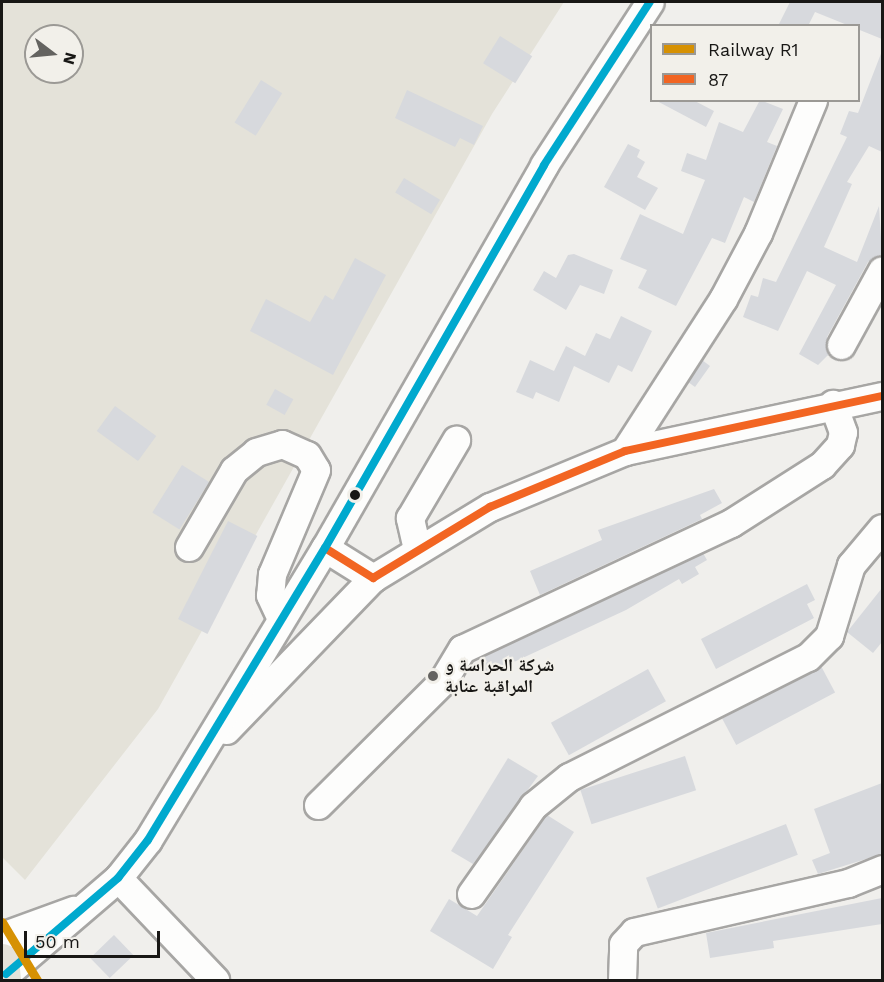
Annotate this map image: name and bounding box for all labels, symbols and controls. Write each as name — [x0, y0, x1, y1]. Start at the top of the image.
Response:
north arrow — [24, 24, 84, 84]
legend — [650, 24, 860, 102]
text: Railway R1 — [708, 39, 799, 60]
text: N — [59, 50, 81, 67]
text: 87 — [708, 69, 728, 90]
unlabelled marker — [349, 489, 361, 501]
place label: شركة الحراسة و المراقبة عنابة — [445, 655, 554, 698]
marker: شركة الحراسة و المراقبة عنابة — [426, 669, 440, 683]
scale bar — [27, 919, 164, 957]
text: 50 m — [35, 931, 80, 952]

